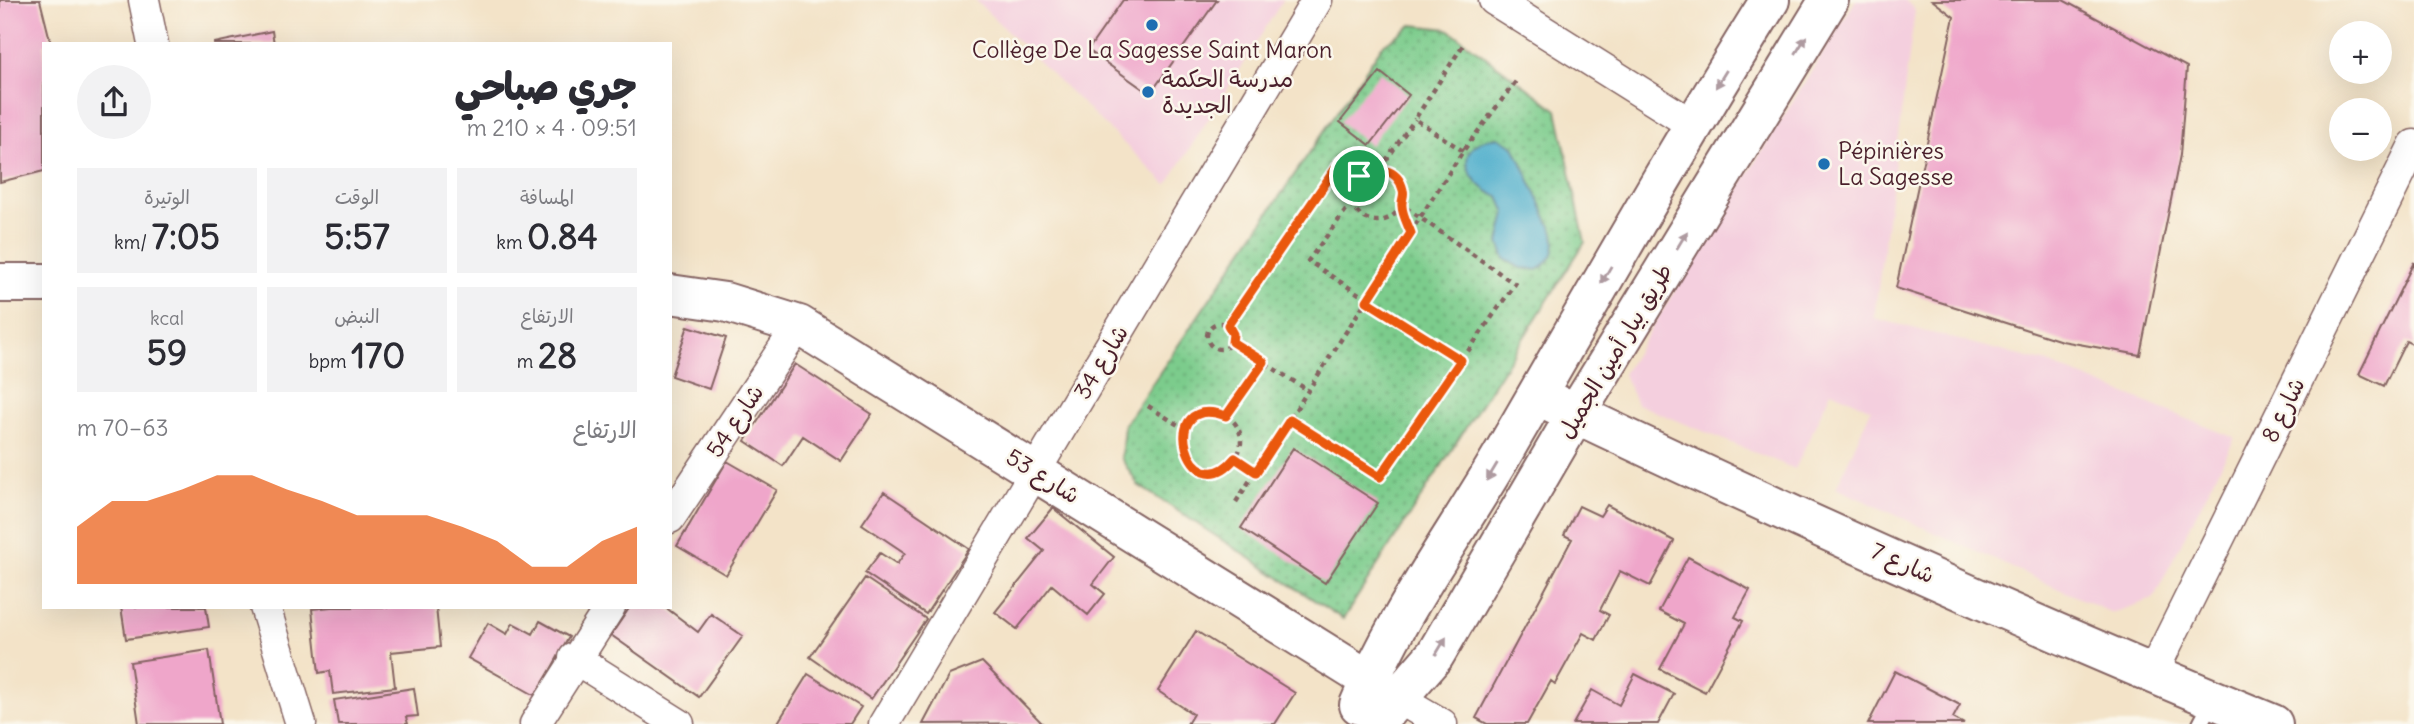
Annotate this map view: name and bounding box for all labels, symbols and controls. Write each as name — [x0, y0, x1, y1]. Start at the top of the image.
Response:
marker: Collège De La Sagesse Saint Maron — [1144, 17, 1160, 33]
map controls — [2329, 21, 2392, 161]
button: + — [2329, 21, 2392, 84]
place label: Collège De La Sagesse Saint Maron — [972, 35, 1332, 64]
one-way arrow — [1794, 36, 1807, 55]
text: جري صباحي — [455, 63, 637, 110]
place label: مدرسة الحكمة الجديدة — [1162, 64, 1293, 119]
button: share — [77, 65, 151, 139]
one-way arrow — [1715, 69, 1728, 88]
marker: مدرسة الحكمة الجديدة — [1140, 84, 1156, 100]
button: − — [2329, 98, 2392, 161]
text: 09:51 · 4 × 210 m — [467, 113, 637, 142]
place label: Pépinières La Sagesse — [1838, 136, 1953, 191]
pin — [1329, 146, 1389, 206]
marker: Pépinières La Sagesse — [1816, 156, 1832, 172]
icon: arrive — [1340, 157, 1378, 195]
text: الوتيرة — [144, 185, 190, 209]
text: الوقت — [335, 185, 379, 209]
text: المسافة — [520, 185, 574, 209]
text: 7:05 — [152, 214, 220, 258]
text: 5:57 — [324, 214, 390, 258]
text: 0.84 — [527, 214, 598, 258]
text: /km — [114, 230, 152, 254]
text: km — [496, 230, 527, 254]
one-way arrow — [1676, 230, 1688, 249]
street label: طريق بيار أمين الجميل — [1551, 258, 1678, 444]
one-way arrow — [1600, 265, 1612, 285]
text: النبض — [334, 304, 380, 328]
text: الارتفاع — [520, 304, 574, 328]
text: kcal — [150, 306, 184, 330]
street label: شارع 34 — [1067, 319, 1136, 405]
text: 59 — [147, 330, 187, 374]
text: 170 — [351, 333, 405, 377]
text: 28 — [538, 333, 577, 377]
text: bpm — [309, 349, 351, 373]
text: m — [517, 349, 538, 373]
street label: شارع 8 — [2255, 373, 2312, 448]
street label: شارع 54 — [700, 379, 771, 464]
text: 63–70 m — [77, 413, 168, 442]
text: الارتفاع — [573, 415, 637, 444]
street label: شارع 53 — [1000, 442, 1086, 511]
one-way arrow — [1486, 462, 1498, 481]
street label: شارع 7 — [1866, 536, 1939, 591]
one-way arrow — [1434, 636, 1447, 655]

